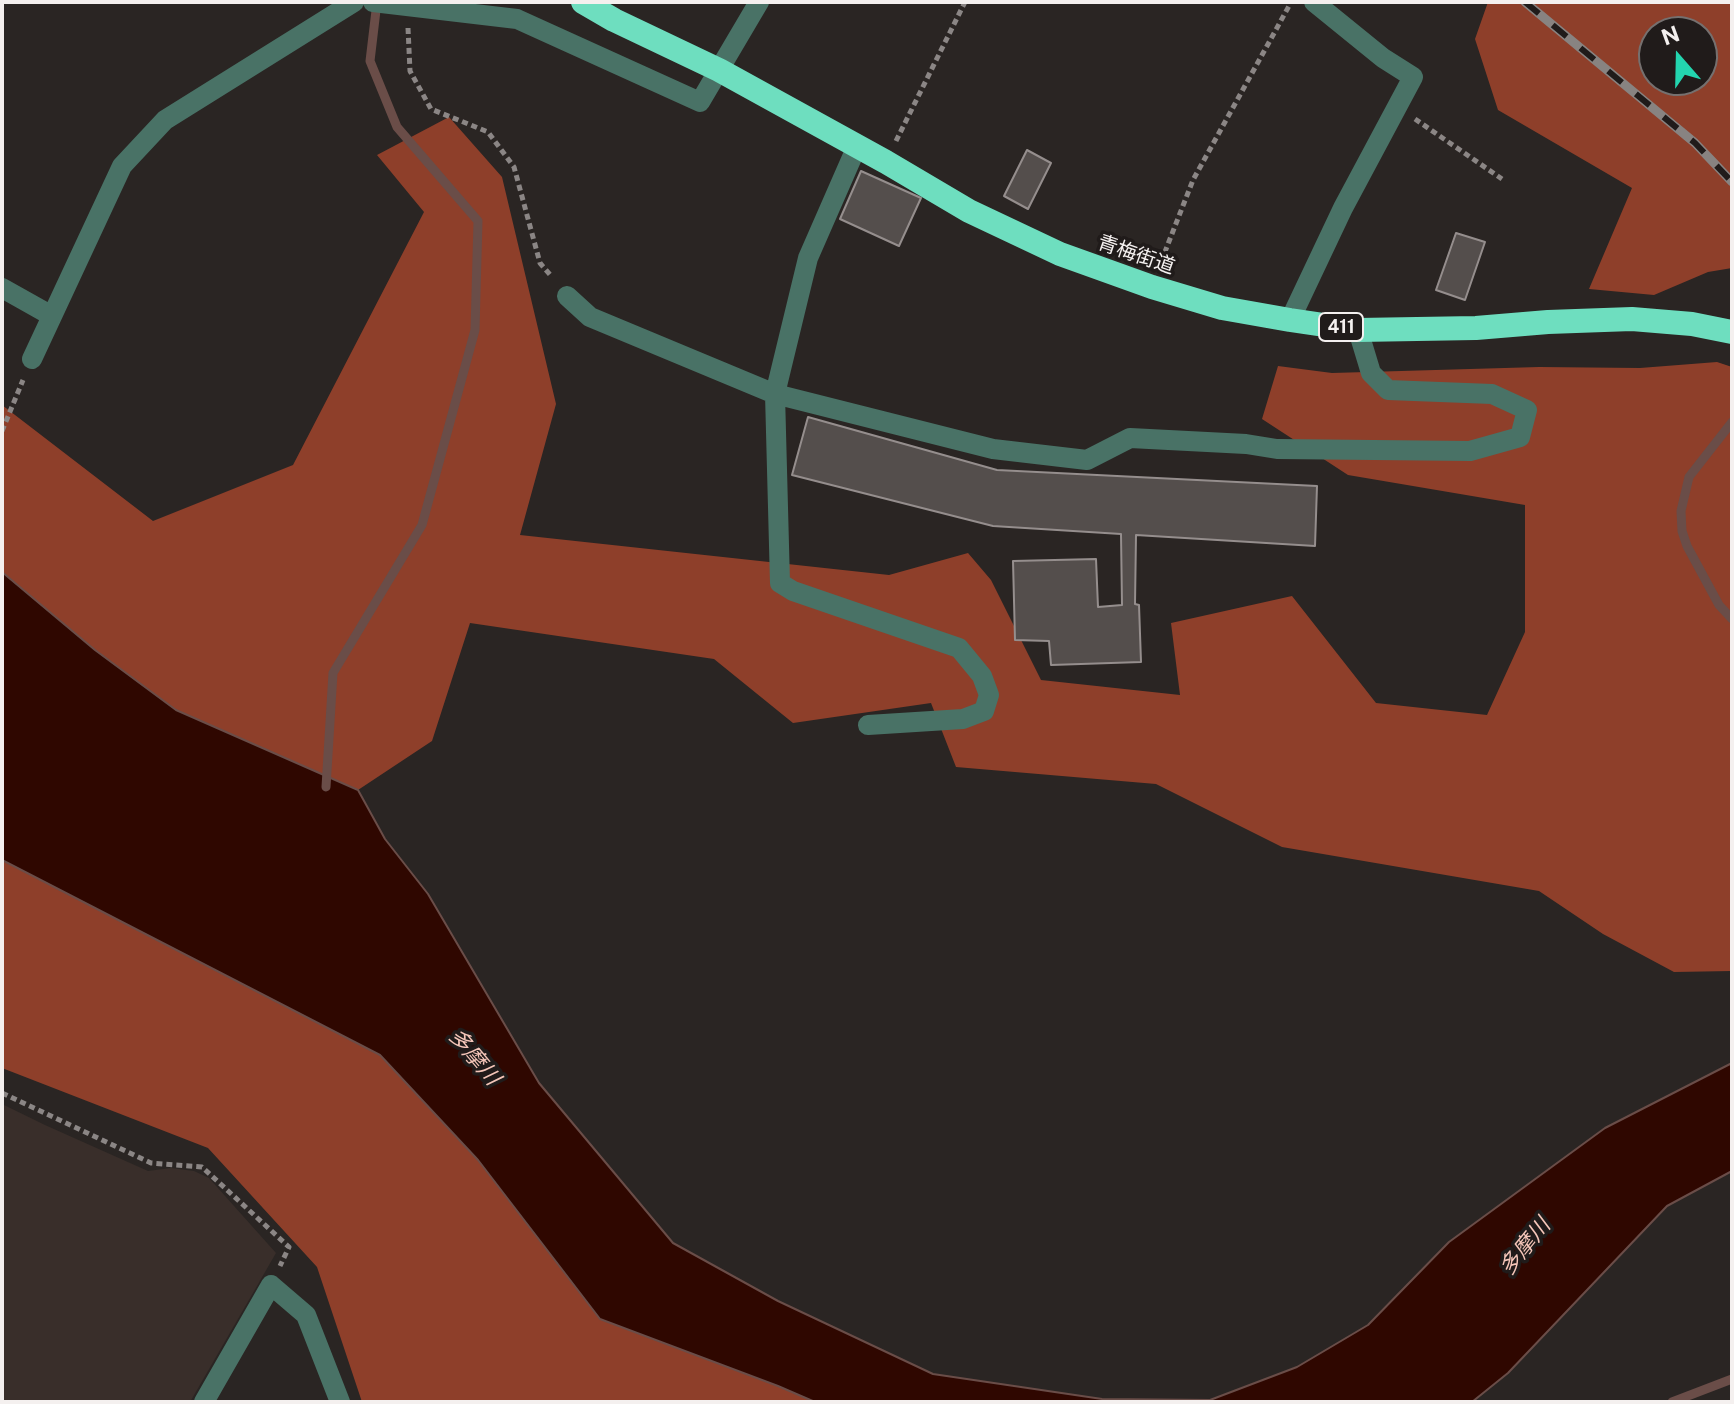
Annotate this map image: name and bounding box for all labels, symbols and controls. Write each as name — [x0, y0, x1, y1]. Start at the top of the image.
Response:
north arrow — [1638, 16, 1718, 96]
text: N — [1658, 20, 1683, 50]
street label: 青梅街道 — [1094, 231, 1178, 279]
road number: 411 — [1319, 313, 1363, 341]
water label: 多摩川 — [443, 1023, 505, 1091]
water label: 多摩川 — [1494, 1213, 1556, 1281]

